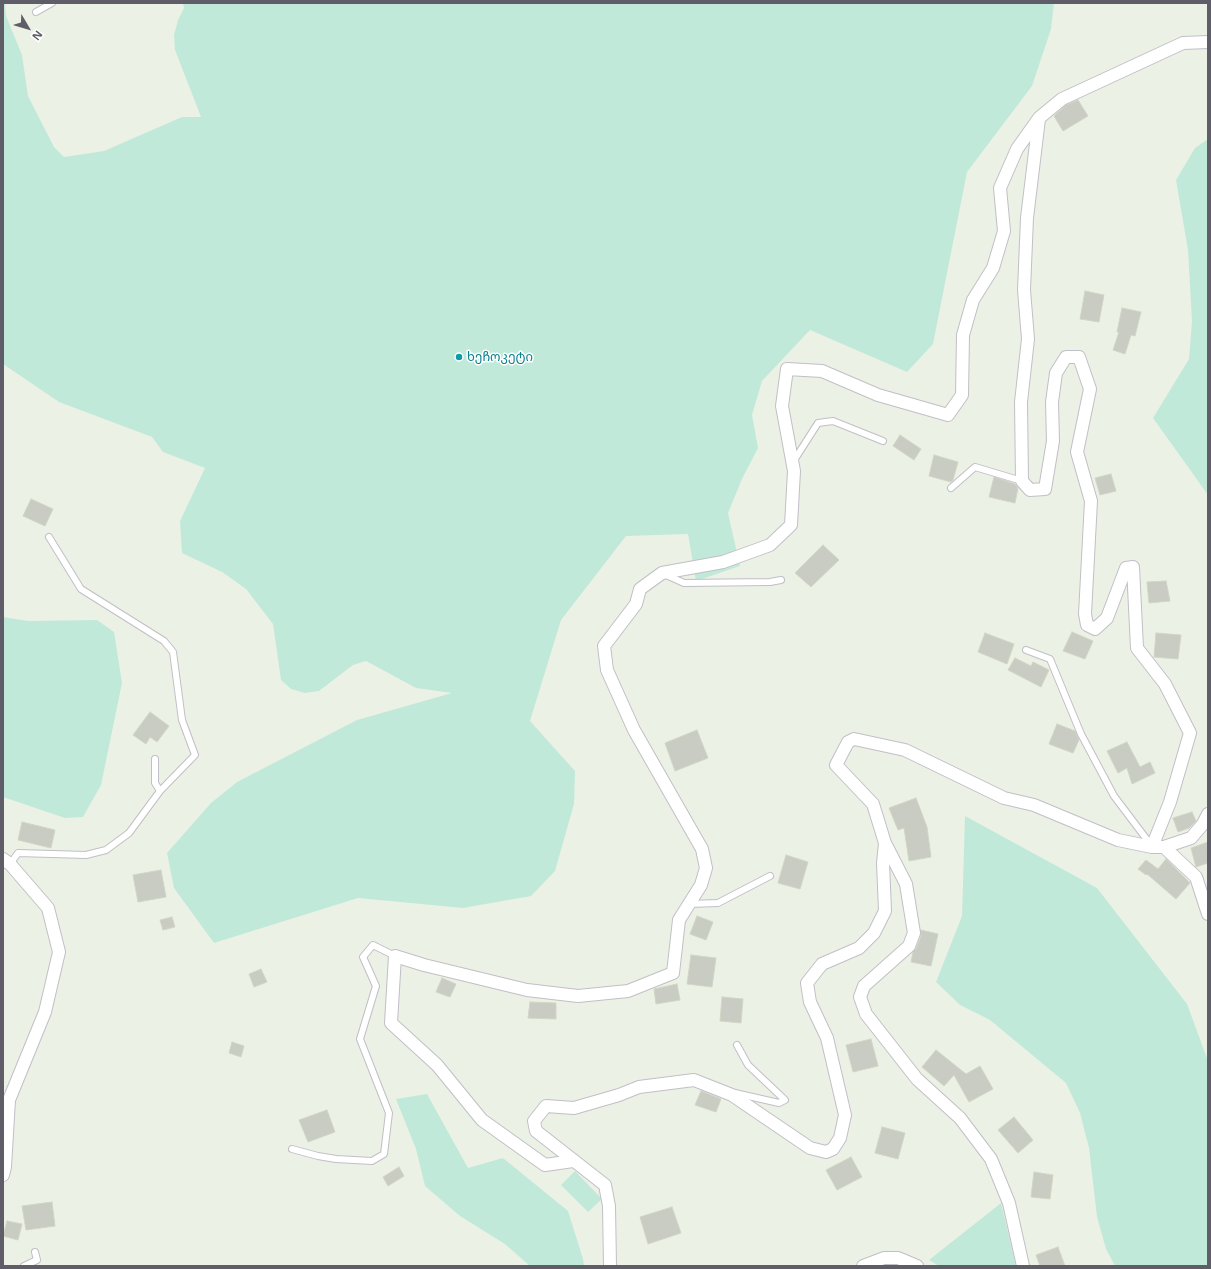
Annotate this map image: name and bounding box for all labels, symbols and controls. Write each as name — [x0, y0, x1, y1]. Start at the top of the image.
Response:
north arrow — [8, 8, 48, 48]
text: N — [29, 28, 47, 44]
place label: ხეჩოკეტი — [467, 349, 533, 365]
marker: ხეჩოკეტი — [454, 352, 464, 362]

